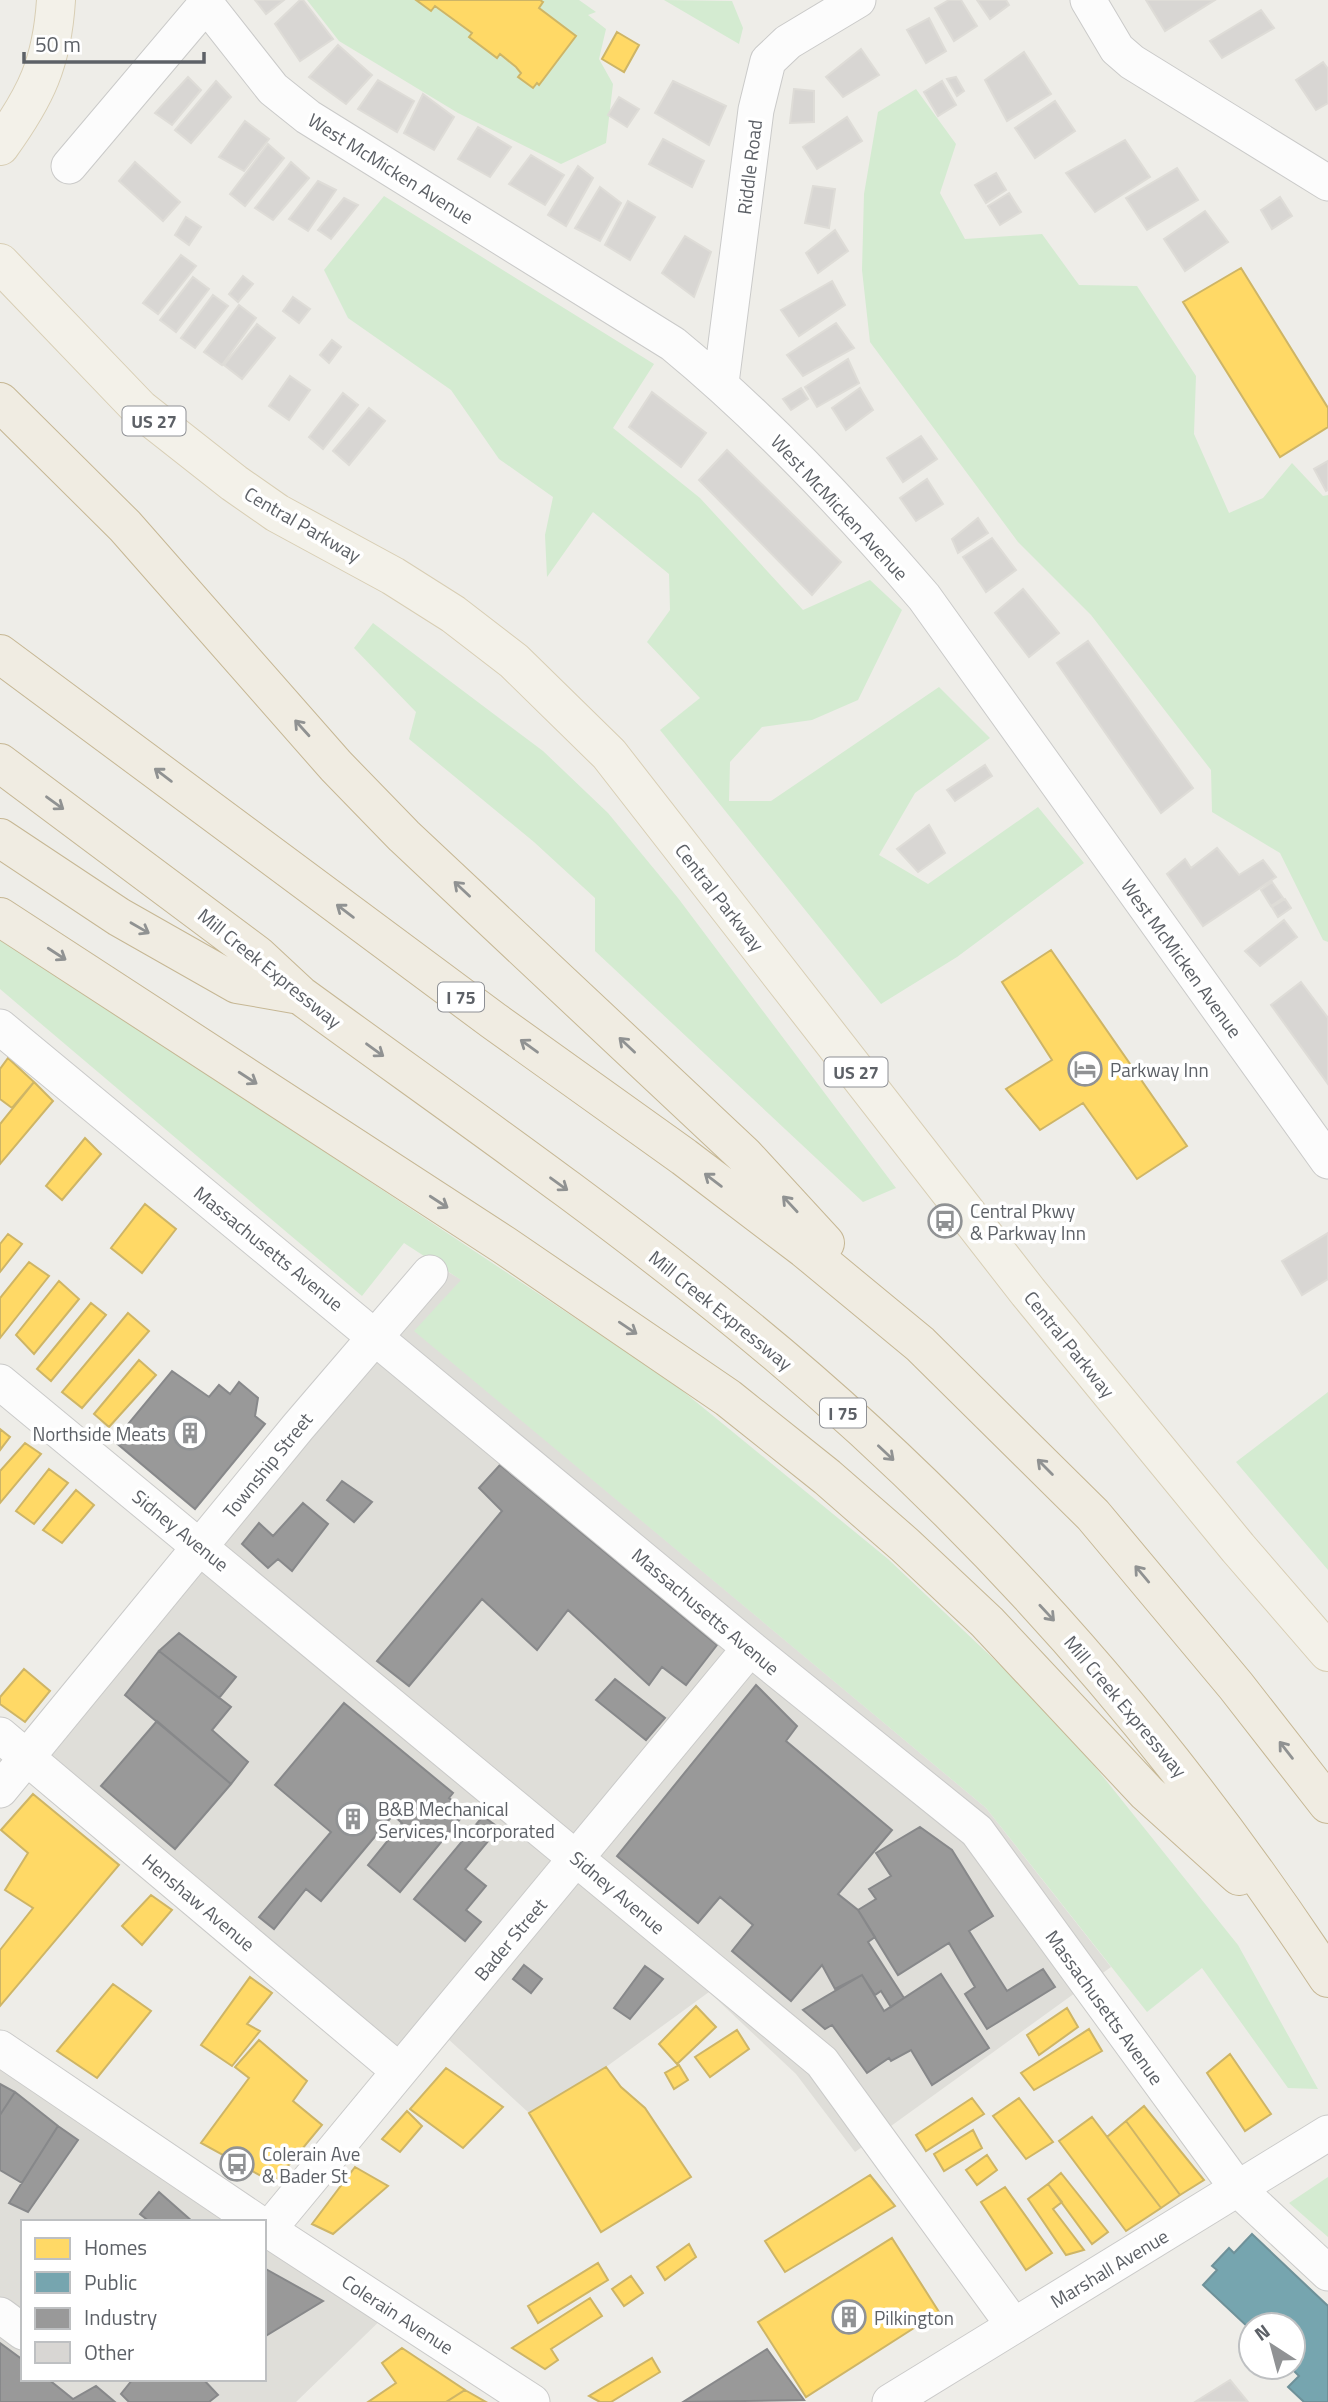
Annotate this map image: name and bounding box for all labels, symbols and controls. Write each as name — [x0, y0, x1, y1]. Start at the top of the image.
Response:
scale bar — [24, 21, 205, 65]
text: 50 m — [35, 28, 81, 60]
street label: West McMicken Avenue — [303, 105, 479, 231]
street label: Riddle Road — [729, 118, 769, 216]
road number: US 27 — [122, 407, 186, 436]
street label: West McMicken Avenue — [764, 427, 916, 587]
street label: Central Parkway — [239, 479, 367, 569]
one-way arrow — [294, 719, 310, 737]
one-way arrow — [154, 768, 173, 783]
one-way arrow — [45, 796, 64, 810]
street label: Central Parkway — [668, 837, 772, 957]
street label: West McMicken Avenue — [1114, 872, 1250, 1044]
one-way arrow — [454, 881, 471, 898]
street label: Mill Creek Expressway — [192, 901, 348, 1035]
one-way arrow — [337, 904, 355, 919]
one-way arrow — [129, 921, 149, 935]
one-way arrow — [47, 947, 66, 962]
road number: I 75 — [438, 982, 484, 1012]
one-way arrow — [619, 1037, 636, 1054]
one-way arrow — [520, 1039, 539, 1054]
one-way arrow — [365, 1043, 384, 1057]
hotel icon: Parkway Inn — [1066, 1050, 1104, 1088]
place label: Parkway Inn — [1110, 1055, 1209, 1084]
road number: US 27 — [824, 1058, 888, 1086]
one-way arrow — [238, 1071, 257, 1086]
one-way arrow — [704, 1172, 723, 1187]
one-way arrow — [549, 1177, 568, 1192]
street label: Massachusetts Avenue — [188, 1178, 350, 1318]
one-way arrow — [782, 1195, 798, 1213]
one-way arrow — [428, 1196, 448, 1210]
place label: Central Pkwy & Parkway Inn — [970, 1196, 1086, 1247]
bus stop icon: Central Pkwy & Parkway Inn — [926, 1202, 964, 1240]
street label: Mill Creek Expressway — [643, 1243, 799, 1377]
street label: Central Parkway — [1018, 1284, 1122, 1404]
one-way arrow — [618, 1321, 637, 1335]
road number: I 75 — [820, 1398, 866, 1428]
street label: Township Street — [215, 1405, 319, 1524]
building icon: Northside Meats — [171, 1414, 209, 1452]
place label: Northside Meats — [32, 1419, 166, 1448]
one-way arrow — [877, 1444, 894, 1461]
one-way arrow — [1037, 1458, 1054, 1475]
street label: Sidney Avenue — [126, 1482, 236, 1578]
street label: Massachusetts Avenue — [626, 1540, 786, 1682]
one-way arrow — [1134, 1565, 1150, 1583]
one-way arrow — [1038, 1604, 1055, 1621]
street label: Mill Creek Expressway — [1058, 1629, 1194, 1783]
one-way arrow — [1279, 1741, 1294, 1759]
place label: B&B Mechanical Services, Incorporated — [378, 1794, 555, 1845]
building icon: B&B Mechanical Services, Incorporated — [334, 1800, 372, 1838]
street label: Sidney Avenue — [564, 1843, 672, 1941]
street label: Henshaw Avenue — [136, 1846, 262, 1958]
street label: Bader Street — [467, 1891, 554, 1987]
street label: Massachusetts Avenue — [1039, 1923, 1171, 2091]
place label: Colerain Ave & Bader St — [262, 2139, 360, 2190]
bus stop icon: Colerain Ave & Bader St — [218, 2145, 256, 2183]
legend — [21, 2220, 266, 2381]
street label: Marshall Avenue — [1045, 2221, 1173, 2315]
text: Homes — [84, 2231, 147, 2263]
text: Public — [84, 2266, 137, 2298]
street label: Colerain Avenue — [336, 2267, 460, 2361]
building icon: Pilkington — [830, 2298, 868, 2336]
text: Industry — [84, 2301, 157, 2333]
place label: Pilkington — [874, 2303, 954, 2332]
north arrow — [1237, 2311, 1307, 2381]
text: N — [1248, 2316, 1276, 2347]
text: Other — [84, 2336, 134, 2368]

